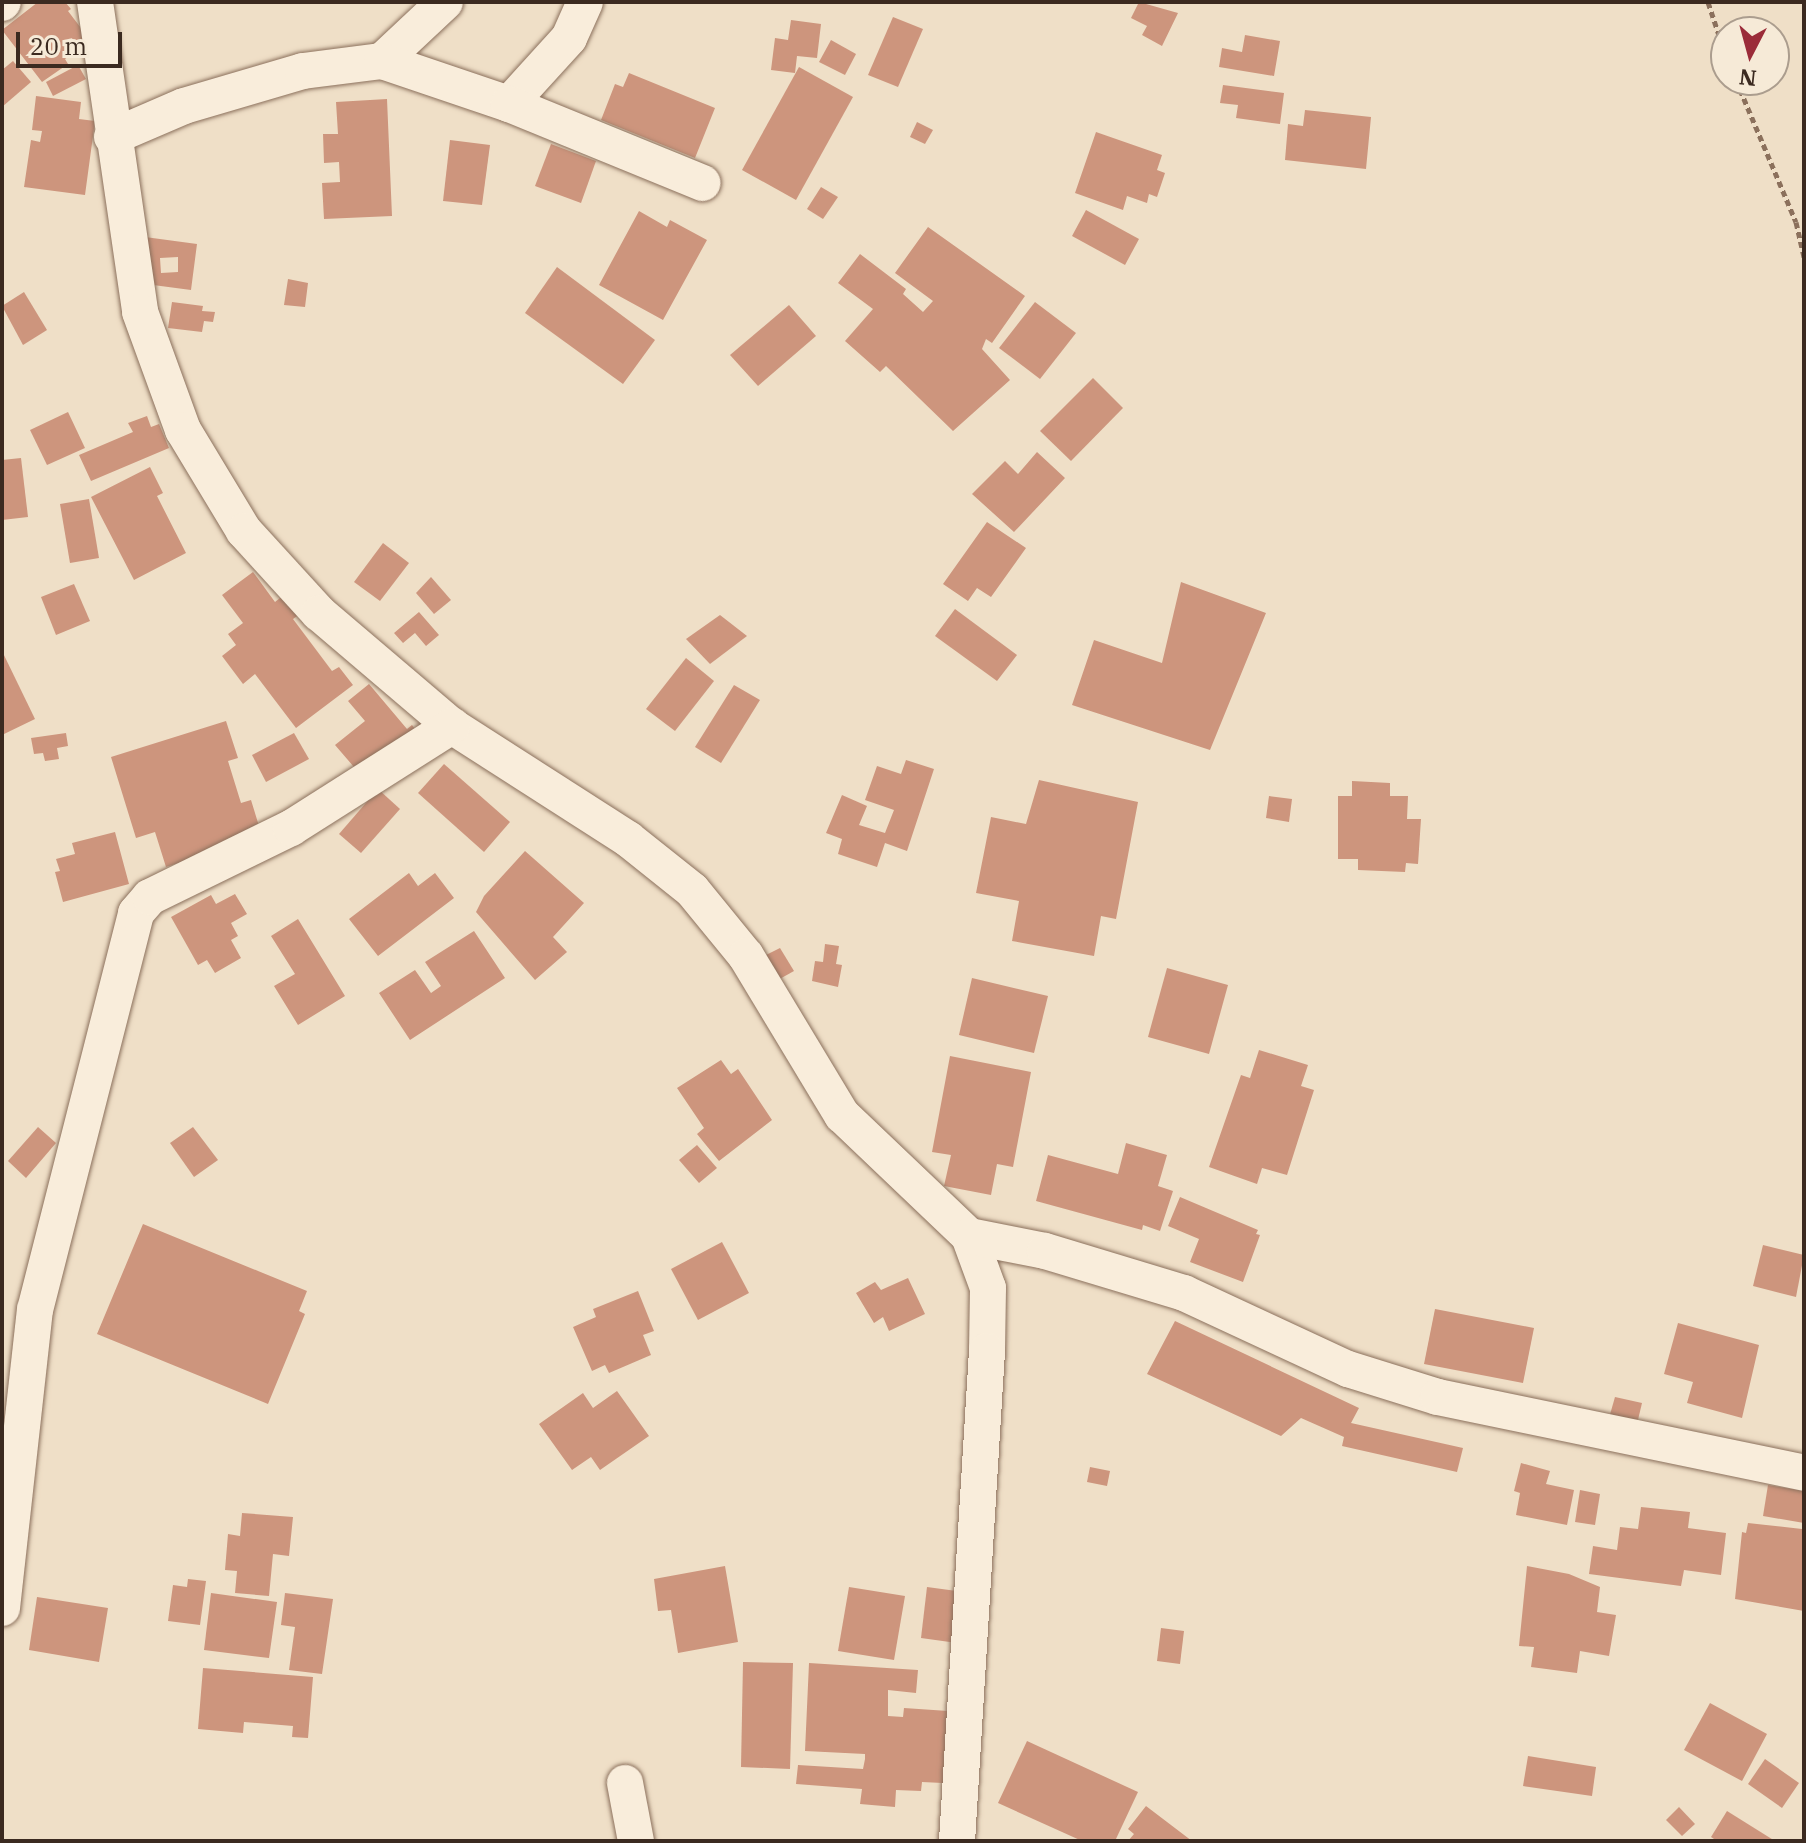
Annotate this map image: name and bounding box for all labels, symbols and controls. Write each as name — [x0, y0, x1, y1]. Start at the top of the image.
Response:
scale bar — [20, 16, 126, 66]
north arrow — [1710, 16, 1790, 96]
text: 20 m — [30, 30, 87, 62]
text: N — [1737, 63, 1758, 94]

